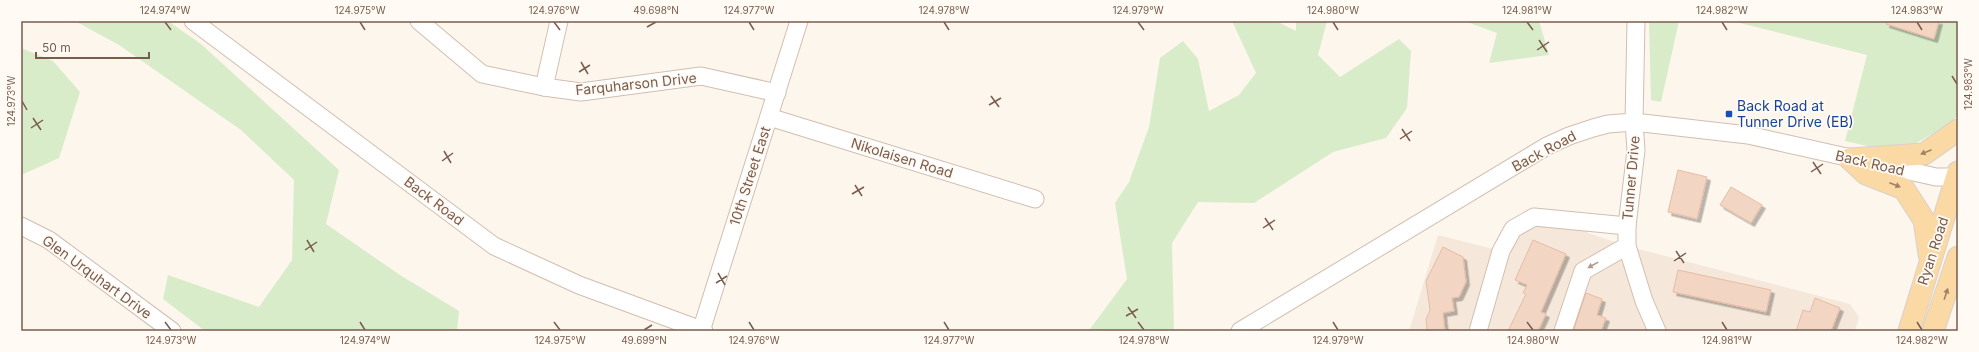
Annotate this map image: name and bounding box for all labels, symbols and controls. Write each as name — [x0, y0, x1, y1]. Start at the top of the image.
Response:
text: 124.974°W — [140, 4, 190, 16]
text: 124.975°W — [334, 4, 386, 16]
text: 124.976°W — [528, 4, 580, 16]
text: 49.698°N — [633, 4, 679, 16]
text: 124.977°W — [724, 4, 775, 16]
text: 124.978°W — [919, 4, 970, 16]
text: 124.979°W — [1112, 4, 1164, 16]
text: 124.980°W — [1307, 4, 1359, 16]
text: 124.981°W — [1502, 4, 1552, 16]
text: 124.982°W — [1696, 4, 1748, 16]
text: 124.983°W — [1891, 4, 1943, 16]
scale bar — [36, 34, 149, 60]
text: 50 m — [42, 40, 71, 55]
text: 124.983°W — [1962, 58, 1974, 110]
street label: Farquharson Drive — [574, 69, 697, 98]
text: 124.973°W — [5, 75, 17, 126]
place label: Back Road at Tunner Drive (EB) — [1737, 97, 1854, 130]
marker: Back Road at Tunner Drive (EB) — [1724, 109, 1734, 119]
street label: 10th Street East — [725, 124, 774, 228]
street label: Back Road — [1509, 127, 1579, 175]
street label: Nikolaisen Road — [849, 134, 955, 181]
street label: Tunner Drive — [1618, 135, 1643, 221]
street label: Back Road — [1834, 146, 1906, 179]
one-way arrow — [1920, 149, 1932, 155]
street label: Back Road — [401, 173, 468, 229]
one-way arrow — [1889, 183, 1901, 189]
street label: Ryan Road — [1914, 215, 1952, 287]
street label: Glen Urquhart Drive — [39, 231, 155, 322]
one-way arrow — [1587, 262, 1599, 269]
one-way arrow — [1943, 288, 1949, 300]
text: 124.973°W — [146, 334, 197, 346]
text: 124.974°W — [340, 334, 390, 346]
text: 124.975°W — [534, 334, 586, 346]
text: 49.699°N — [621, 334, 667, 346]
text: 124.976°W — [728, 334, 780, 346]
text: 124.977°W — [924, 334, 975, 346]
text: 124.978°W — [1119, 334, 1170, 346]
text: 124.979°W — [1312, 334, 1364, 346]
text: 124.980°W — [1507, 334, 1559, 346]
text: 124.981°W — [1702, 334, 1752, 346]
text: 124.982°W — [1896, 334, 1948, 346]

